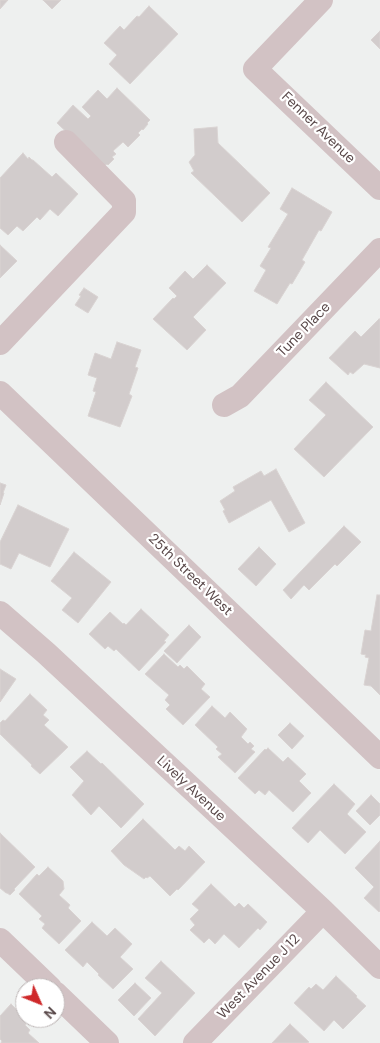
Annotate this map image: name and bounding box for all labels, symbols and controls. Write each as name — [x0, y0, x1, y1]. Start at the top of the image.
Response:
street label: Fenner Avenue — [278, 89, 358, 167]
street label: Tune Place — [274, 299, 334, 361]
street label: 25th Street West — [145, 531, 235, 619]
street label: Lively Avenue — [153, 753, 229, 825]
street label: West Avenue J 12 — [214, 931, 304, 1023]
north arrow — [15, 978, 65, 1028]
text: N — [40, 1003, 60, 1023]

